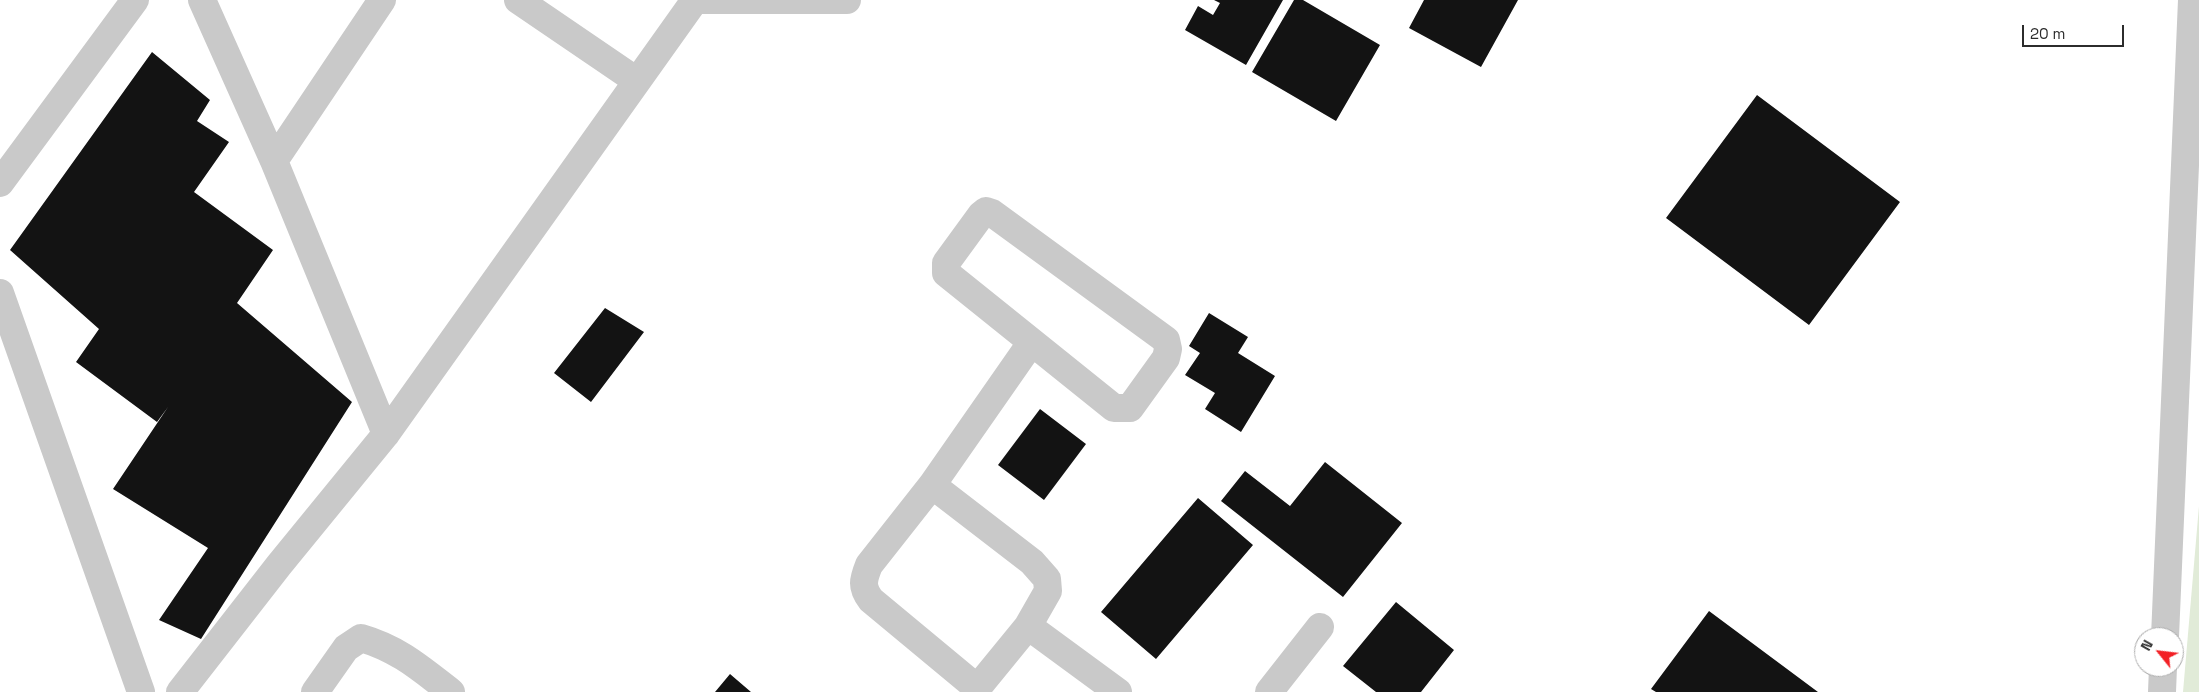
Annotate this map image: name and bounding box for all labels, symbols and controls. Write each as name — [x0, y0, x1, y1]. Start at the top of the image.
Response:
scale bar — [2024, 15, 2126, 47]
text: 20 m — [2030, 24, 2065, 43]
north arrow — [2134, 627, 2184, 677]
text: N — [2137, 637, 2157, 654]

